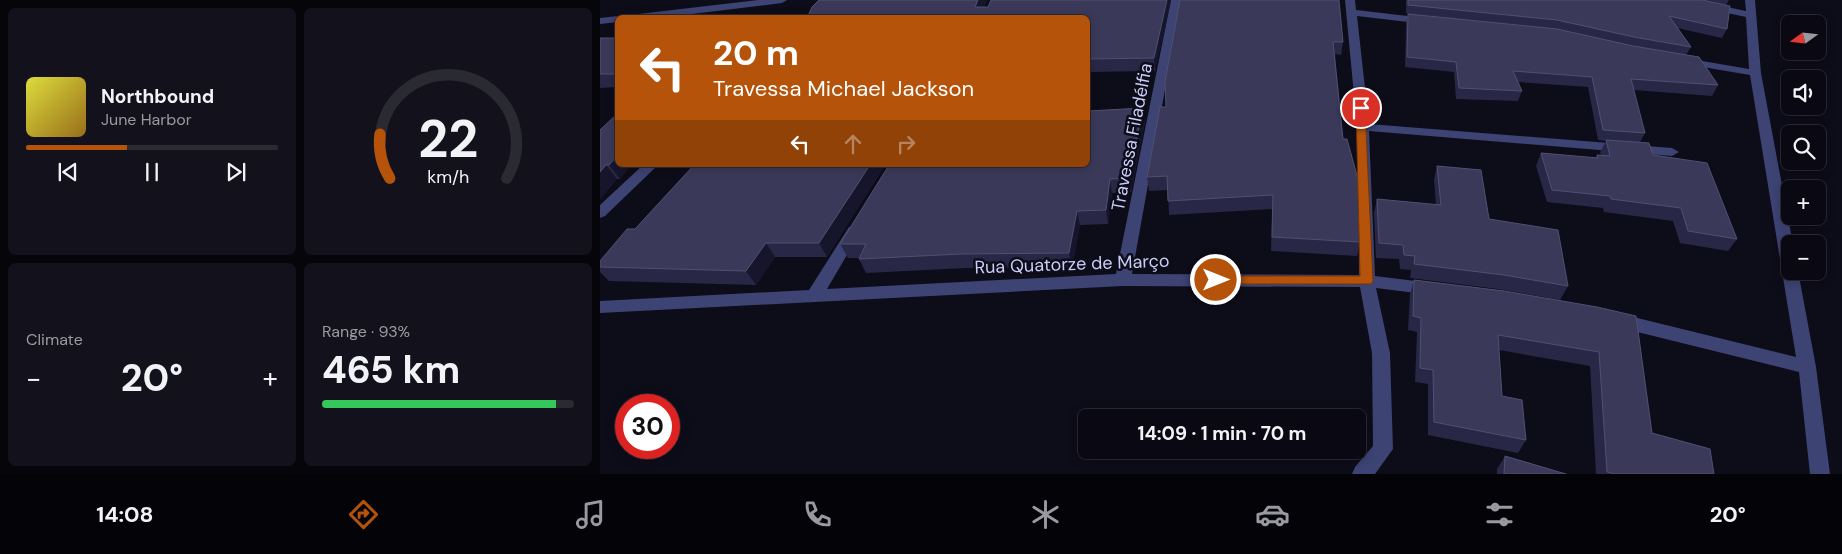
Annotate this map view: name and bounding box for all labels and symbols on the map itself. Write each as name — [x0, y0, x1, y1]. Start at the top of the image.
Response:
north arrow — [1781, 15, 1826, 60]
street label: Travessa Filadélfia — [1106, 61, 1158, 213]
pin — [1340, 87, 1382, 129]
street label: Rua Quatorze de Março — [974, 249, 1170, 279]
position arrow — [1189, 253, 1241, 305]
speed limit sign: 30 — [615, 394, 680, 459]

